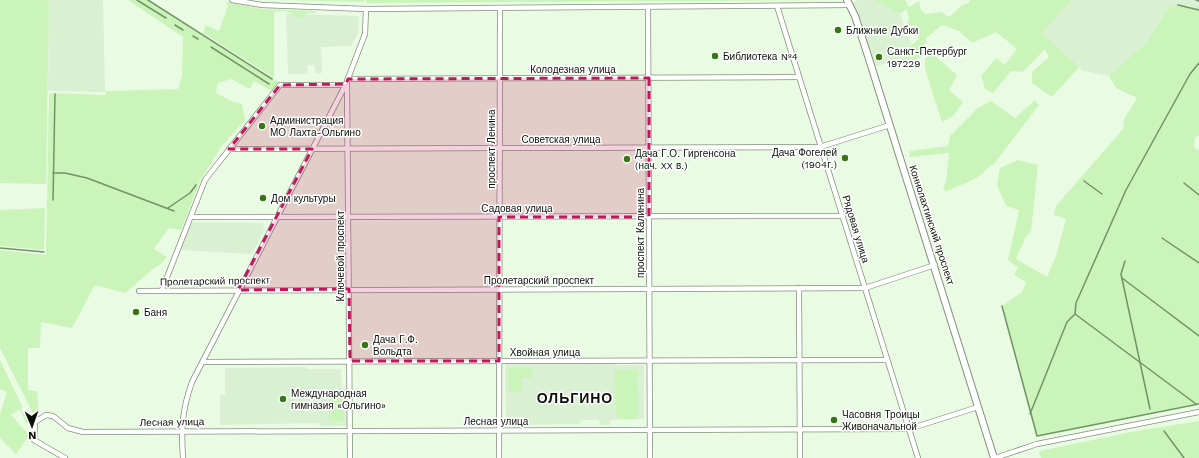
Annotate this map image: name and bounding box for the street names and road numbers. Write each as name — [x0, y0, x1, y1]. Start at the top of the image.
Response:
street label: Колодезная улица — [530, 64, 616, 75]
street label: проспект Ленина — [486, 109, 497, 189]
street label: Советская улица — [521, 134, 601, 145]
street label: Коннолахтинский проспект — [907, 164, 957, 287]
street label: проспект Калинина — [635, 188, 646, 278]
street label: Рядовая улица — [840, 194, 872, 265]
street label: Садовая улица — [481, 203, 553, 214]
street label: Ключевой проспект — [335, 210, 346, 302]
street label: Пролетарский проспект — [160, 275, 271, 287]
street label: Пролетарский проспект — [484, 275, 595, 286]
street label: Хвойная улица — [510, 347, 581, 358]
street label: Лесная улица — [140, 416, 205, 428]
street label: Лесная улица — [464, 416, 529, 427]

